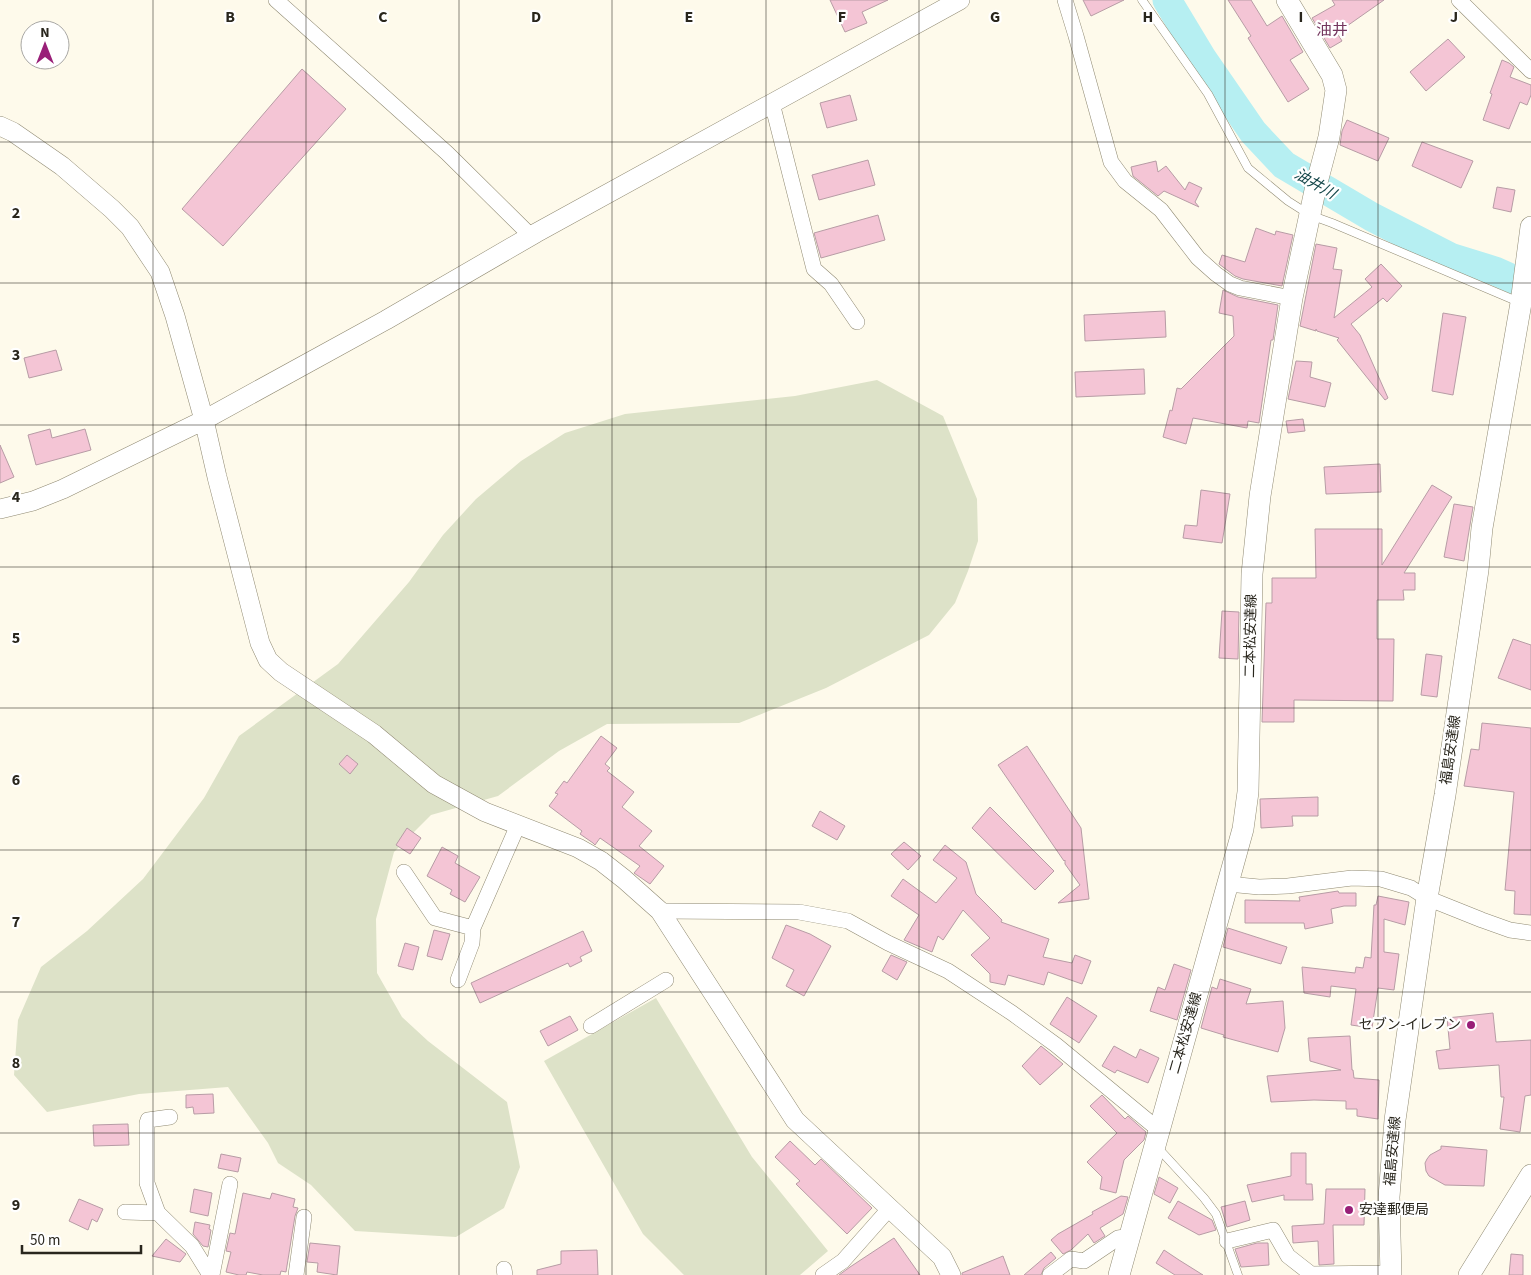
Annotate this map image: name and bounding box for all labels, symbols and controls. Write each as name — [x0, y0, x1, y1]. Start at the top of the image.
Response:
text: B — [225, 6, 235, 28]
text: C — [378, 6, 388, 28]
text: D — [531, 6, 541, 28]
text: E — [685, 6, 693, 28]
text: F — [838, 6, 846, 28]
text: G — [990, 6, 1000, 28]
text: H — [1143, 6, 1153, 28]
text: I — [1299, 6, 1303, 28]
text: J — [1450, 6, 1458, 28]
district label: 油井 — [1316, 19, 1348, 41]
north arrow — [20, 20, 70, 70]
text: N — [40, 23, 50, 43]
water label: 油井川 — [1290, 164, 1341, 205]
text: 2 — [12, 202, 20, 224]
text: 3 — [12, 344, 20, 366]
text: 4 — [12, 486, 21, 508]
street label: 二本松安達線 — [1240, 594, 1262, 678]
text: 5 — [12, 627, 20, 649]
street label: 福島安達線 — [1436, 714, 1466, 786]
text: 6 — [12, 769, 20, 791]
text: 7 — [12, 911, 20, 933]
street label: 二本松安達線 — [1165, 990, 1207, 1076]
place label: セブン-イレブン — [1359, 1015, 1461, 1035]
marker: セブン-イレブン — [1465, 1019, 1477, 1031]
text: 8 — [12, 1052, 20, 1074]
street label: 福島安達線 — [1380, 1115, 1406, 1187]
text: 9 — [12, 1194, 20, 1216]
place label: 安達郵便局 — [1359, 1200, 1429, 1220]
marker: 安達郵便局 — [1343, 1204, 1355, 1216]
scale bar — [22, 1222, 141, 1254]
text: 50 m — [30, 1230, 60, 1251]

